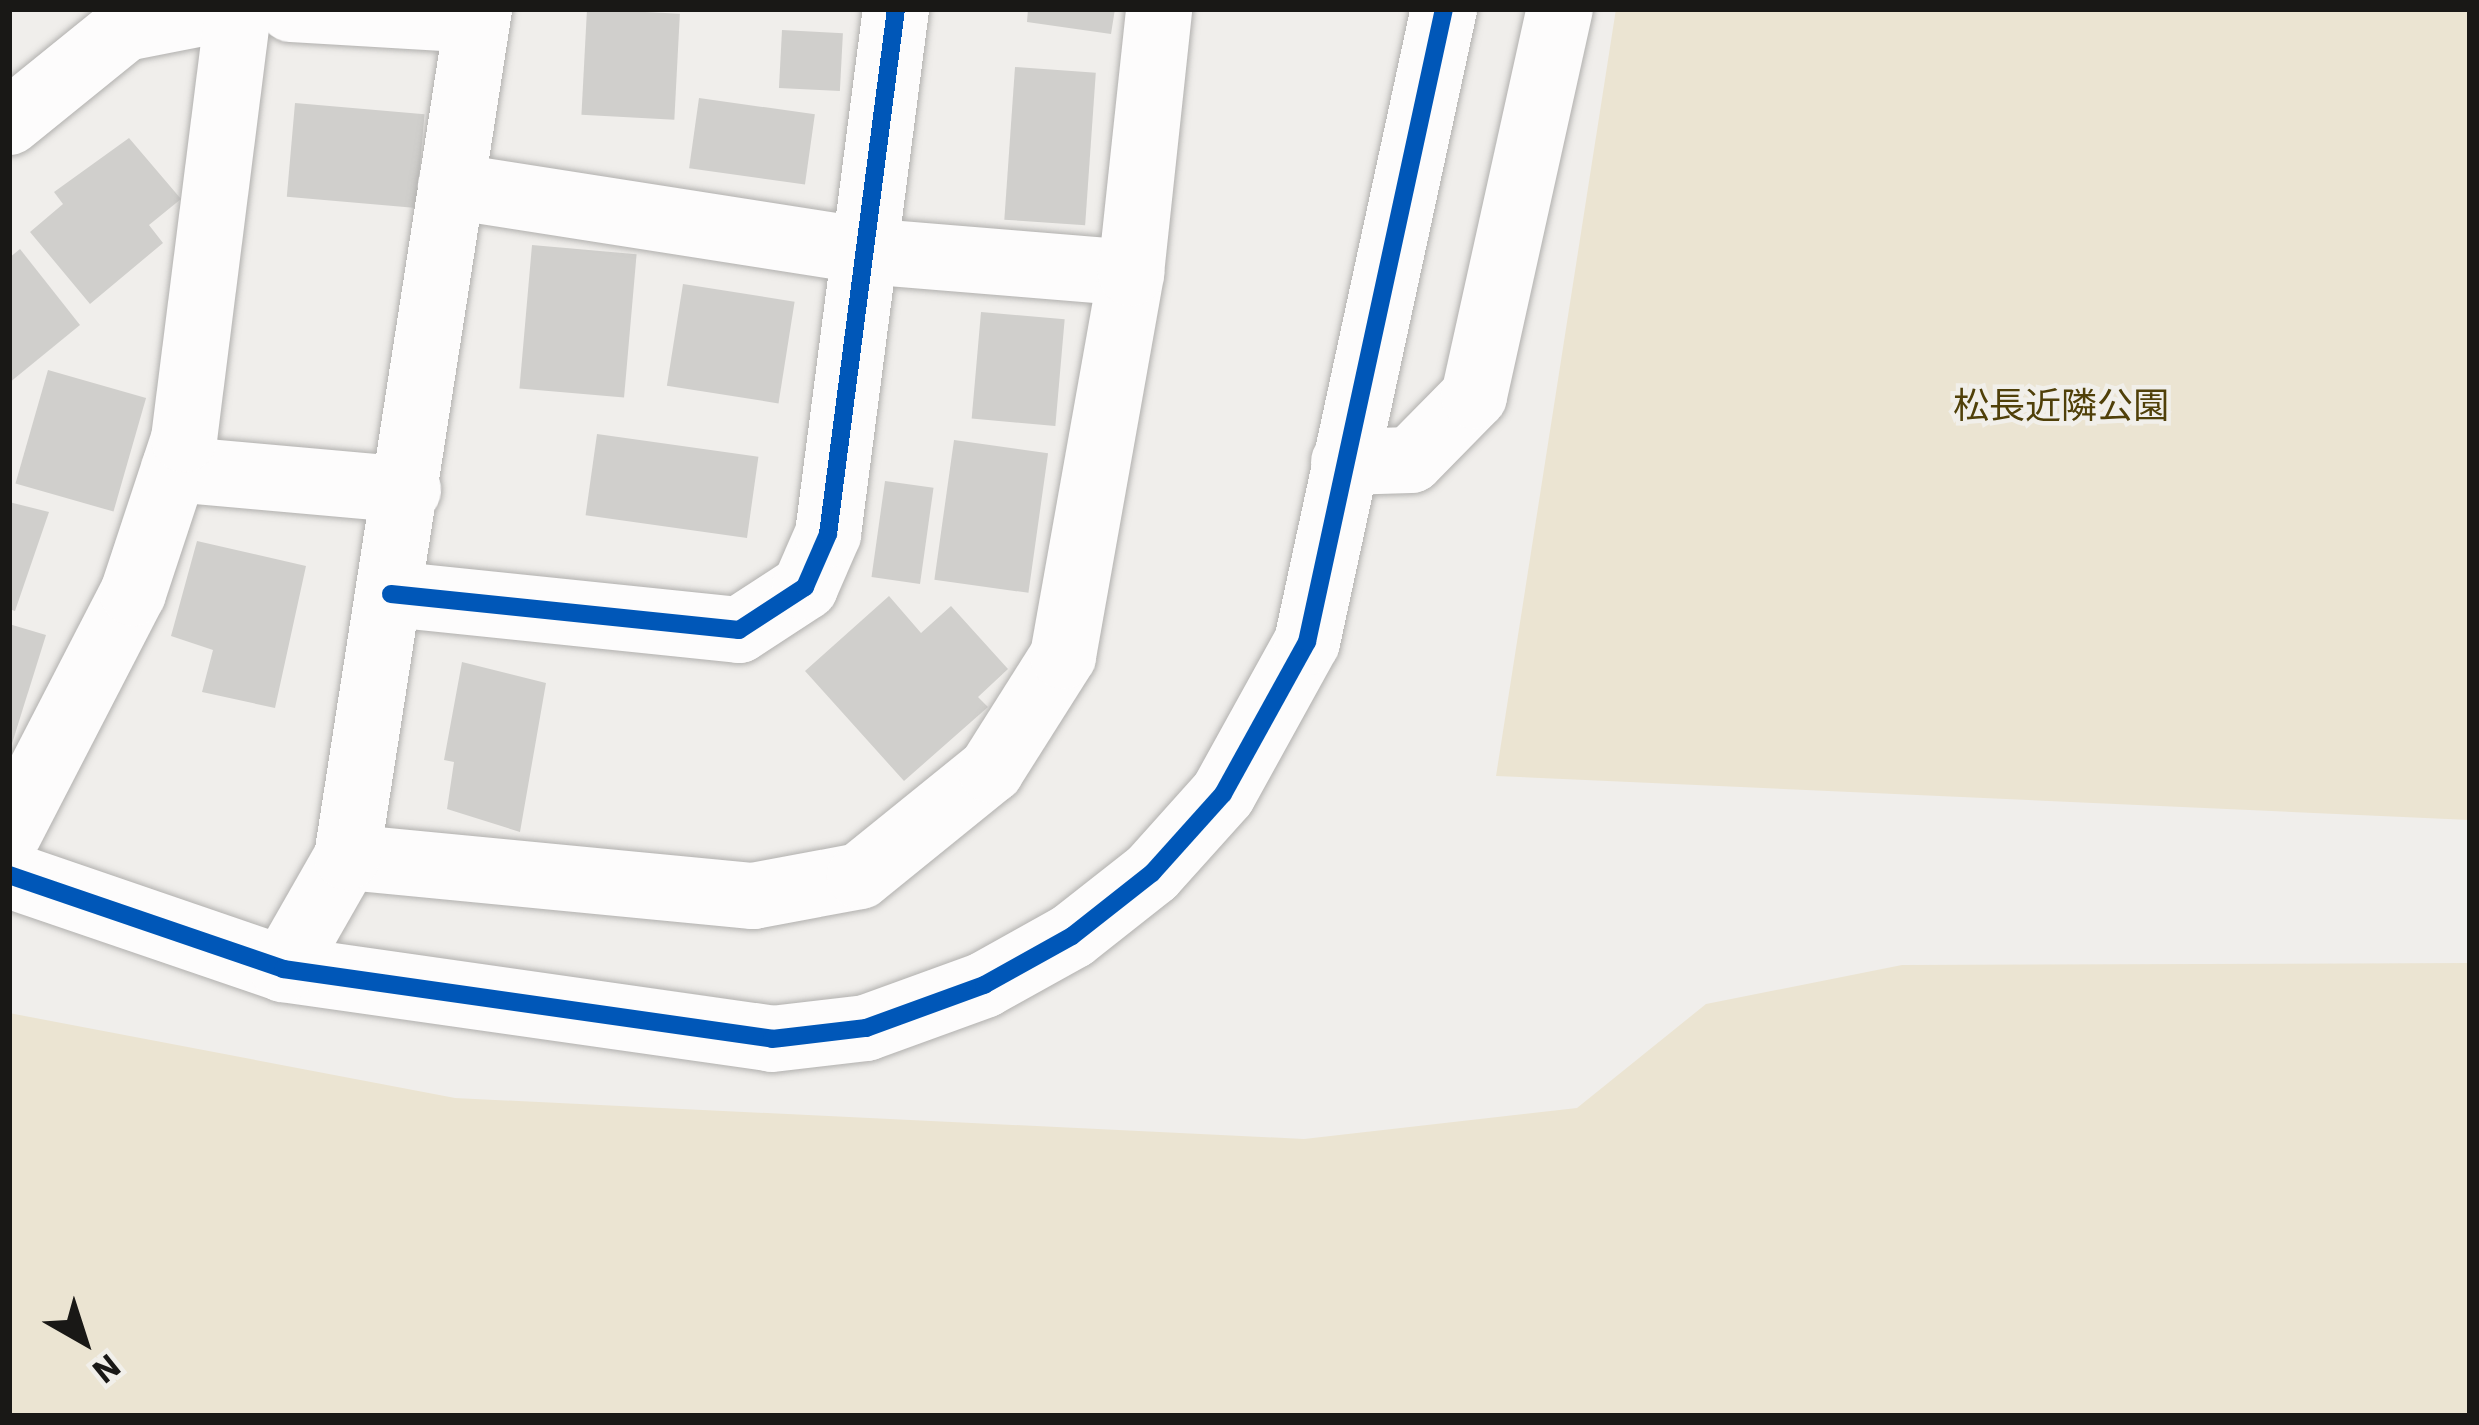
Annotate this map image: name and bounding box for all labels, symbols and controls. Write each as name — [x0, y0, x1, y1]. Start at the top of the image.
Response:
park label: 松長近隣公園 — [1953, 383, 2169, 427]
north arrow — [24, 1281, 144, 1401]
text: N — [84, 1345, 130, 1394]

